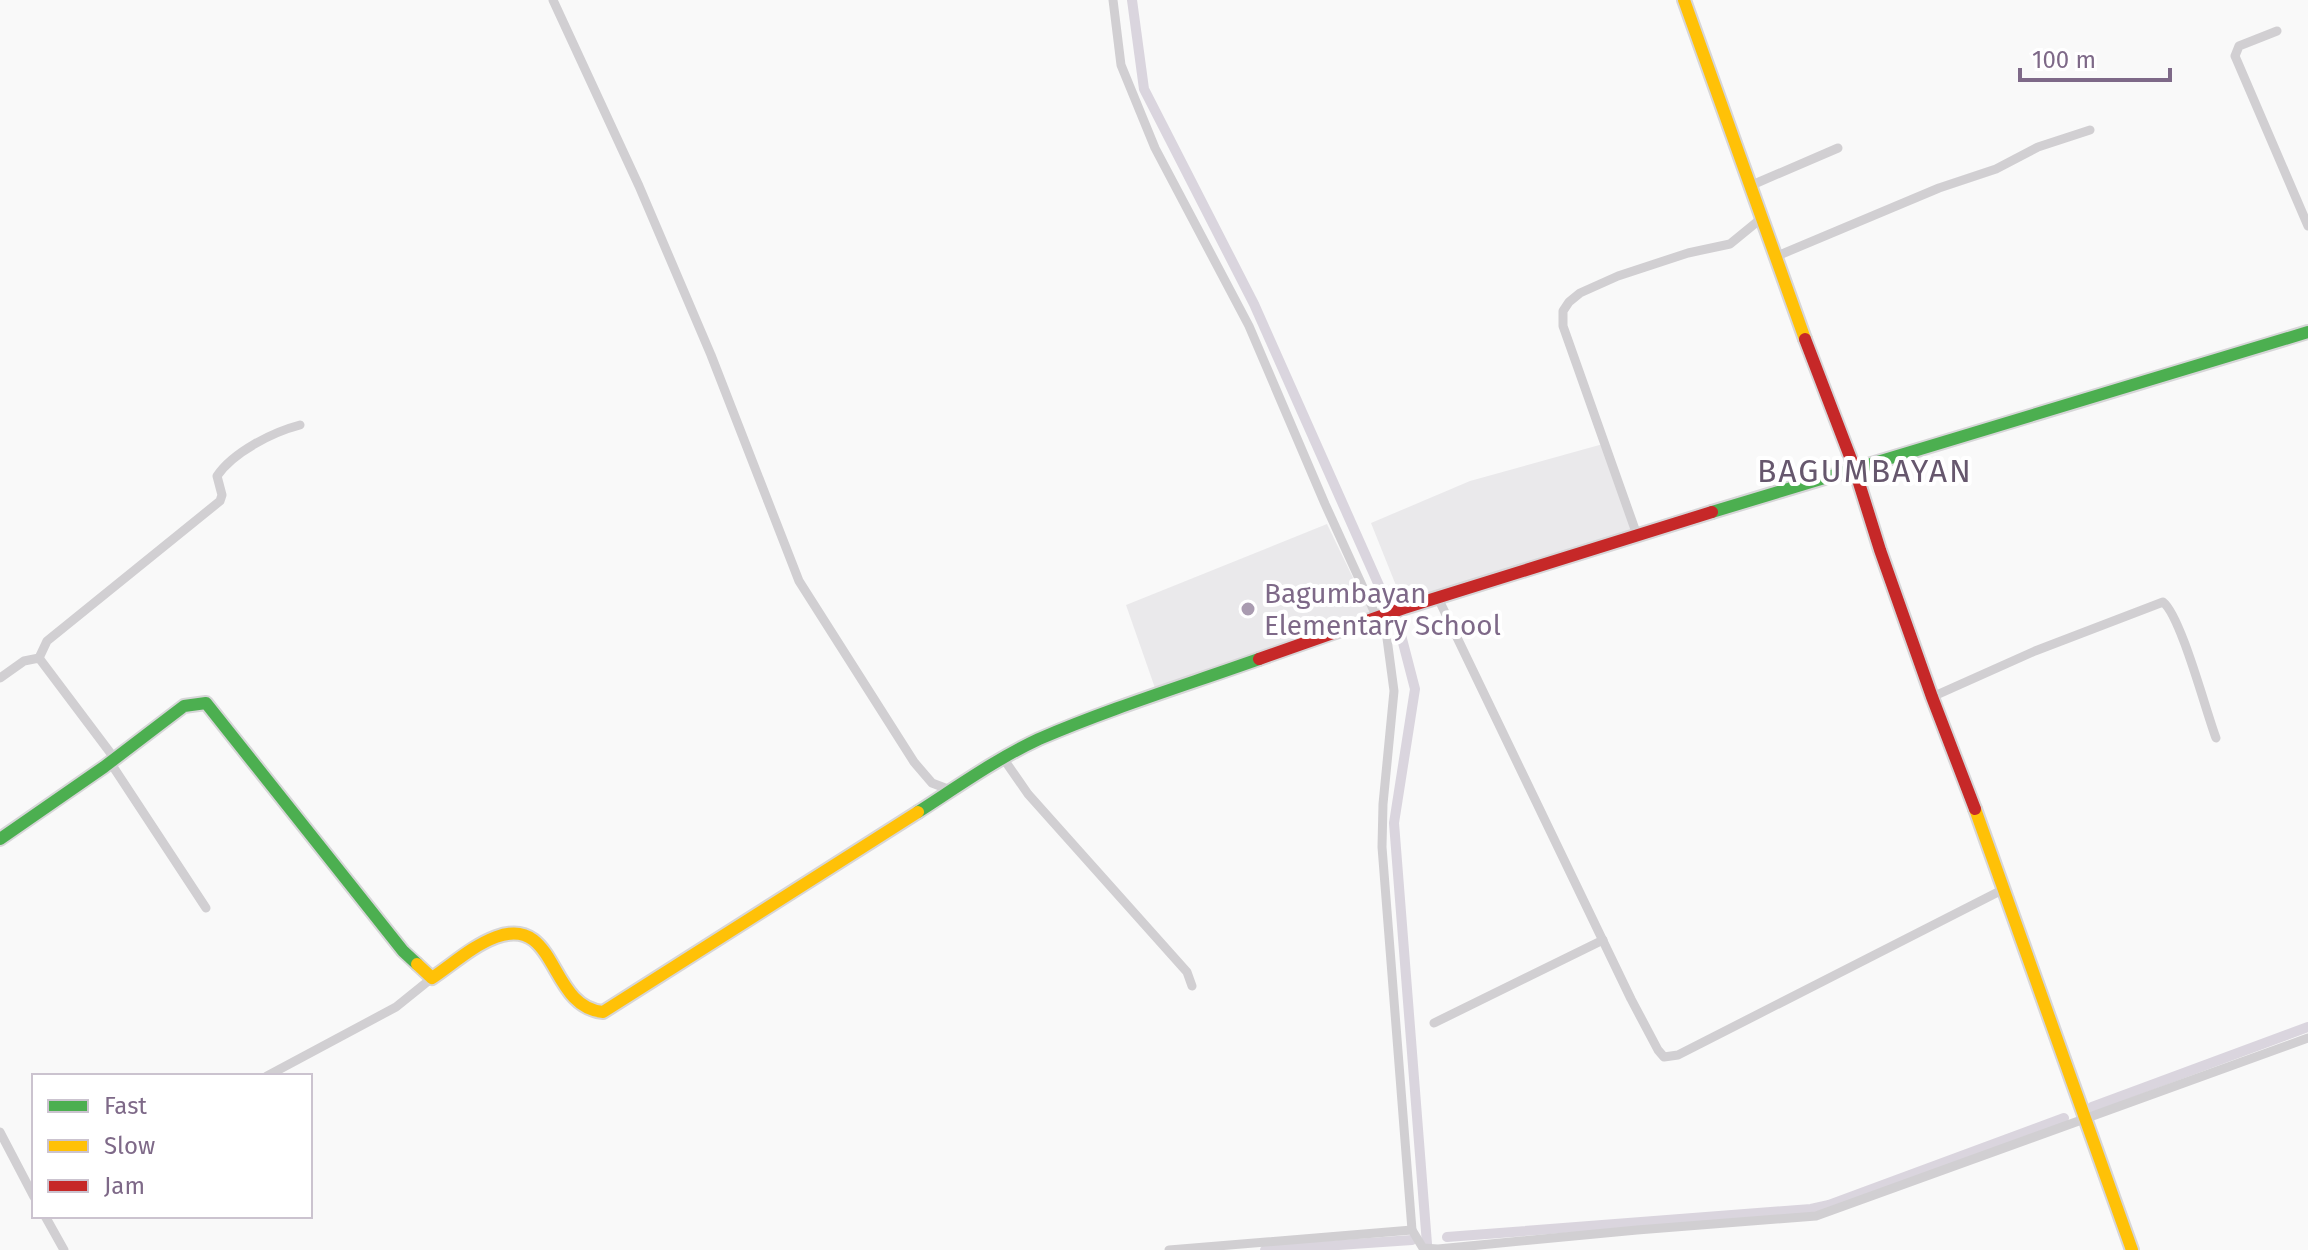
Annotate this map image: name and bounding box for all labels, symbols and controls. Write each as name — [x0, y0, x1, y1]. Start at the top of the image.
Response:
scale bar — [2020, 32, 2170, 82]
text: 100 m — [2032, 46, 2096, 74]
district label: BAGUMBAYAN — [1757, 452, 1973, 490]
place label: Bagumbayan Elementary School — [1264, 577, 1501, 642]
marker: Bagumbayan Elementary School — [1239, 600, 1257, 618]
legend — [32, 1074, 312, 1218]
text: Fast — [104, 1092, 147, 1120]
text: Slow — [104, 1132, 155, 1160]
text: Jam — [104, 1172, 145, 1200]

